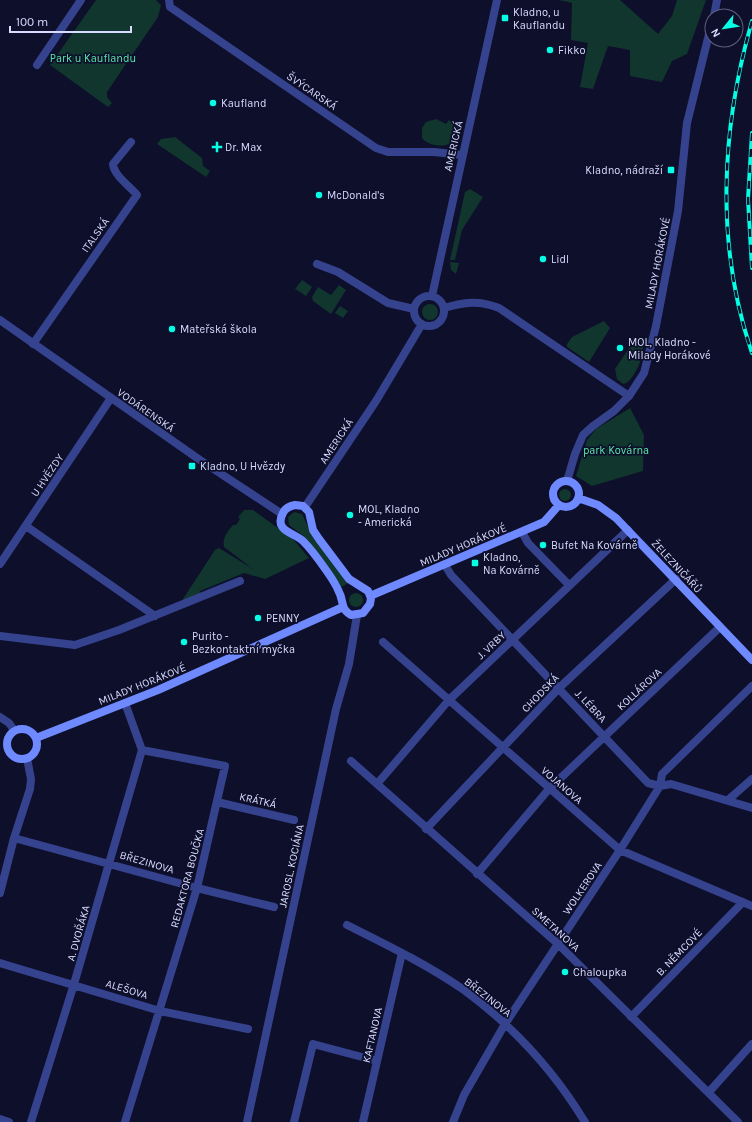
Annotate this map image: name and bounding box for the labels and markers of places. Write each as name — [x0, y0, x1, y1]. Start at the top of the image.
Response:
place label: Kladno, u Kauflandu — [513, 6, 565, 32]
marker: Kladno, u Kauflandu — [500, 13, 510, 23]
place label: Fikko — [558, 44, 585, 57]
marker: Fikko — [545, 45, 555, 55]
place label: Kaufland — [221, 97, 266, 110]
marker: Kaufland — [208, 98, 218, 108]
place label: Dr. Max — [225, 141, 262, 154]
marker: Dr. Max — [212, 142, 222, 152]
place label: Kladno, nádraží — [585, 164, 664, 177]
marker: Kladno, nádraží — [666, 165, 676, 175]
place label: McDonald's — [327, 189, 385, 202]
marker: McDonald's — [314, 190, 324, 200]
place label: Lidl — [551, 253, 569, 266]
marker: Lidl — [538, 254, 548, 264]
place label: Mateřská škola — [180, 323, 257, 336]
marker: Mateřská škola — [167, 324, 177, 334]
place label: MOL, Kladno - Milady Horákové — [628, 336, 711, 362]
marker: MOL, Kladno - Milady Horákové — [615, 343, 625, 353]
place label: Kladno, U Hvězdy — [200, 460, 285, 473]
marker: Kladno, U Hvězdy — [187, 461, 197, 471]
place label: MOL, Kladno - Americká — [358, 503, 419, 529]
marker: MOL, Kladno - Americká — [345, 510, 355, 520]
place label: Bufet Na Kovárně — [551, 539, 638, 552]
marker: Bufet Na Kovárně — [538, 540, 548, 550]
place label: Kladno, Na Kovárně — [483, 551, 540, 577]
marker: Kladno, Na Kovárně — [470, 558, 480, 568]
place label: PENNY — [266, 612, 299, 625]
marker: PENNY — [253, 613, 263, 623]
place label: Purito - Bezkontaktní myčka — [192, 630, 295, 656]
marker: Purito - Bezkontaktní myčka — [179, 637, 189, 647]
place label: Chaloupka — [573, 966, 627, 979]
marker: Chaloupka — [560, 967, 570, 977]

